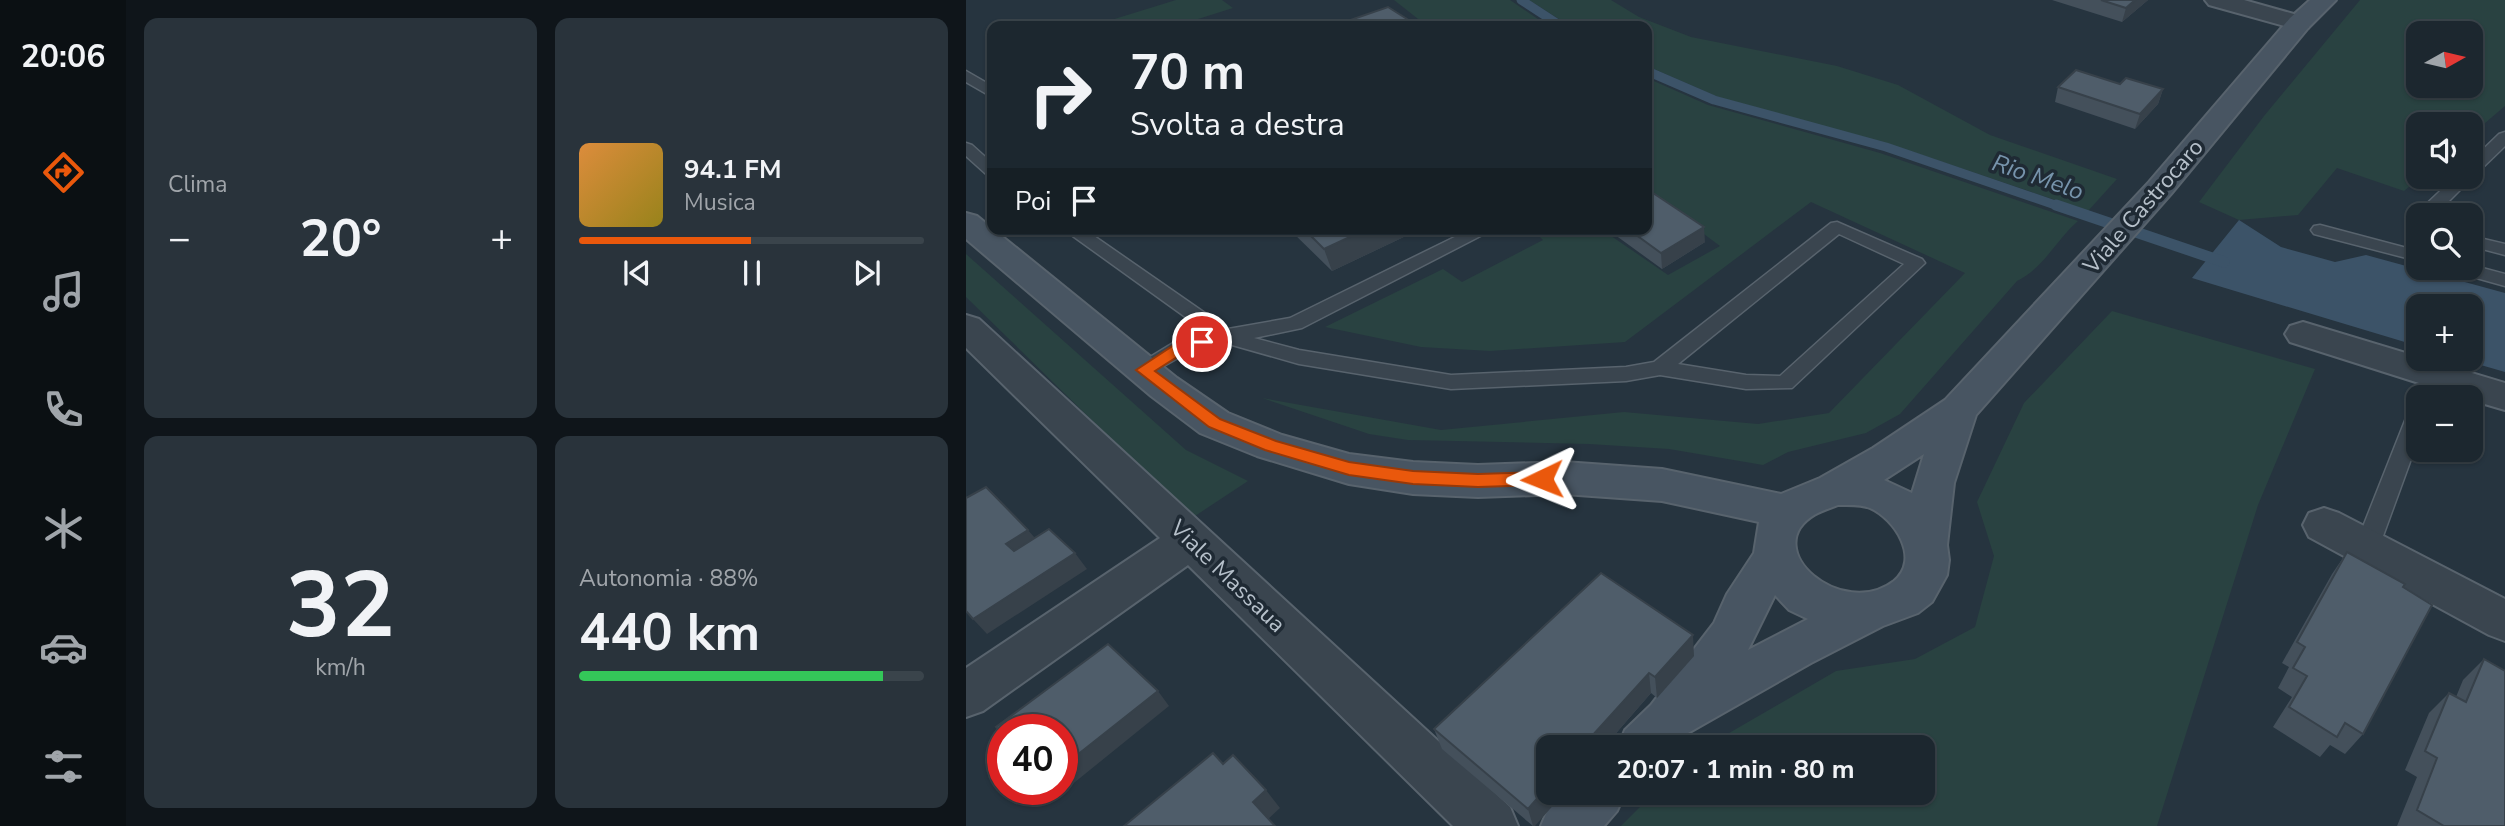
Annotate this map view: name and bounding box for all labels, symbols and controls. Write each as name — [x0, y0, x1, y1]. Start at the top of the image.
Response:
north arrow — [2406, 21, 2483, 98]
map controls — [2406, 21, 2483, 462]
text: 20:06 — [21, 35, 105, 78]
text: 70 m — [1130, 39, 1245, 106]
icon: right — [1015, 49, 1106, 140]
text: Svolta a destra — [1130, 103, 1345, 146]
button: sound — [2406, 112, 2483, 189]
street label: Viale Castrocaro — [2076, 132, 2211, 281]
water label: Rio Melo — [1988, 146, 2088, 208]
icon: directions — [39, 148, 88, 197]
text: 94.1 FM — [684, 152, 781, 187]
text: Clima — [168, 169, 228, 200]
icon: arrive — [1065, 182, 1103, 220]
text: Poi — [1015, 184, 1051, 219]
text: Musica — [684, 187, 756, 218]
text: 20° — [299, 203, 382, 274]
button: search — [2406, 203, 2483, 280]
text: − — [168, 213, 191, 264]
text: + — [490, 213, 513, 264]
icon: previous — [618, 254, 656, 292]
icon: pause — [733, 254, 771, 292]
icon: next — [848, 254, 886, 292]
icon: music — [39, 267, 88, 316]
button: + — [2406, 294, 2483, 371]
pin — [1172, 312, 1232, 372]
icon: arrive — [1183, 323, 1221, 361]
icon: phone — [39, 385, 88, 434]
button: − — [2406, 385, 2483, 462]
position arrow — [1505, 442, 1579, 516]
icon: climate — [39, 504, 88, 553]
street label: Viale Massaua — [1162, 513, 1292, 639]
text: 32 — [286, 544, 395, 668]
text: Autonomia · 88% — [579, 563, 759, 594]
text: 440 km — [579, 597, 760, 668]
icon: car — [39, 623, 88, 672]
text: km/h — [315, 652, 366, 683]
speed limit sign: 40 — [987, 714, 1078, 805]
icon: filters — [39, 742, 88, 791]
text: 20:07 · 1 min · 80 m — [1616, 752, 1855, 787]

